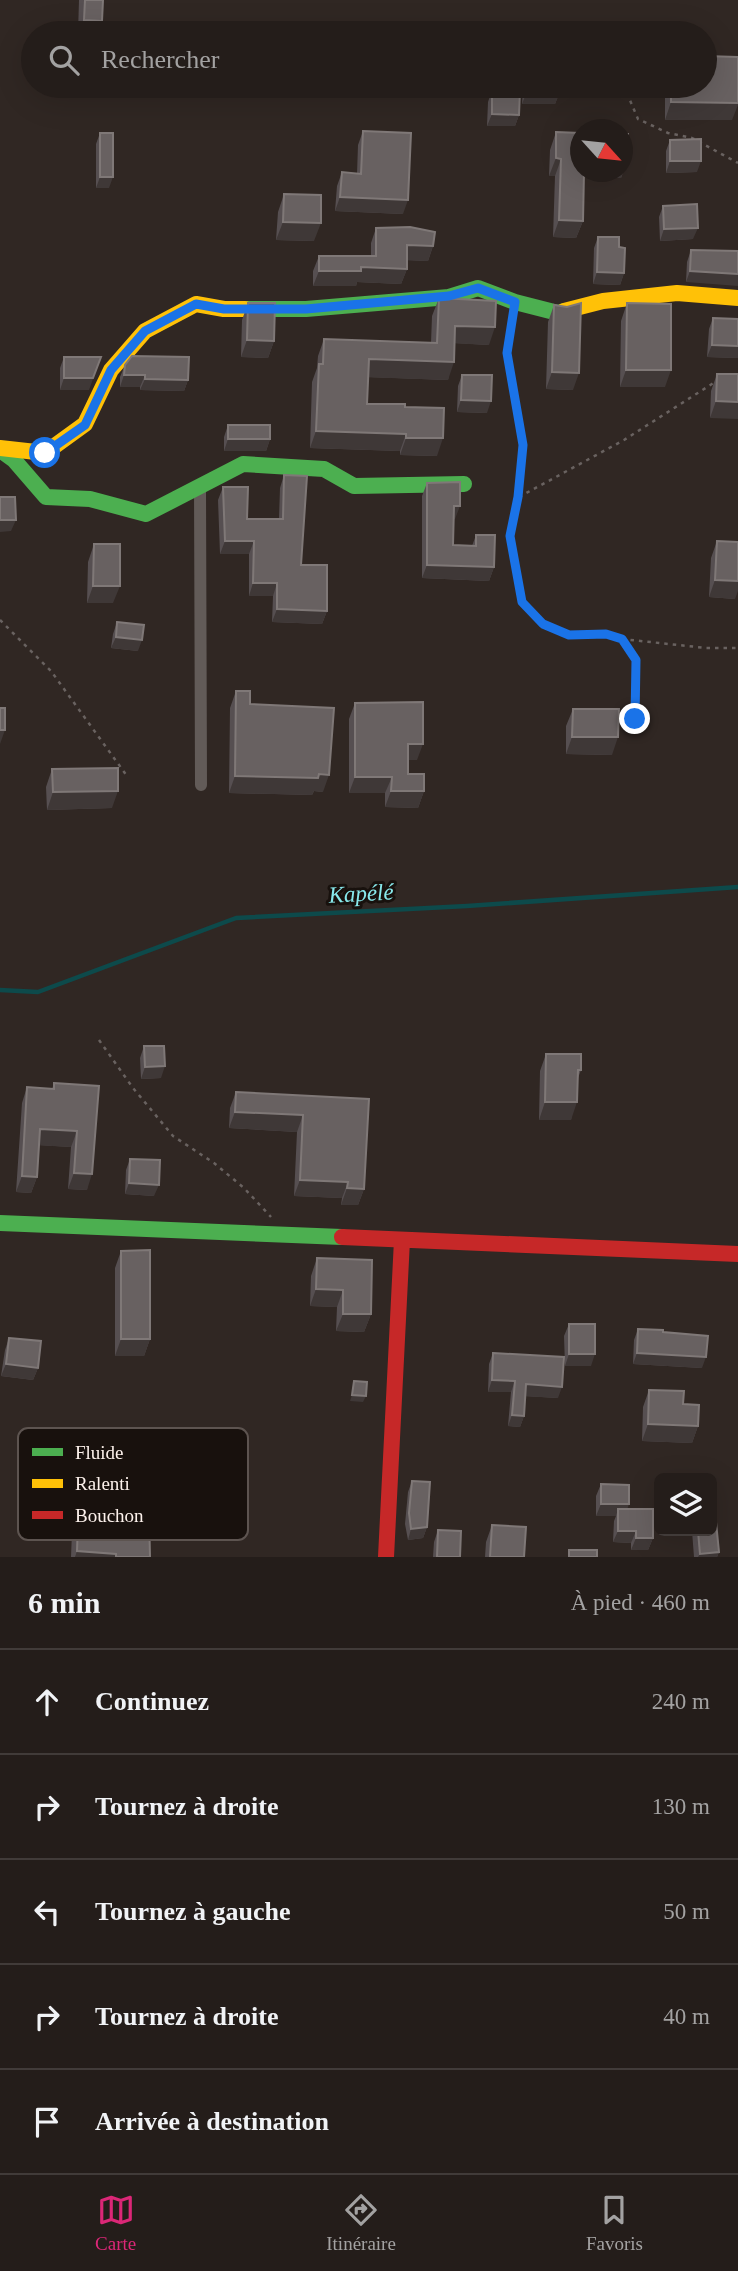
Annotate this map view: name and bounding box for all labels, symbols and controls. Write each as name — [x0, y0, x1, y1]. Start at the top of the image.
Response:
search box — [21, 21, 717, 98]
icon: search — [45, 41, 83, 79]
text: Rechercher — [101, 45, 219, 74]
north arrow — [570, 119, 633, 182]
route start — [29, 437, 60, 468]
route end — [619, 703, 650, 734]
water label: Kapélé — [327, 879, 396, 908]
legend — [18, 1428, 248, 1540]
text: Fluide — [75, 1442, 124, 1463]
text: Ralenti — [75, 1473, 130, 1494]
map controls — [654, 1473, 717, 1536]
button: layers — [654, 1473, 717, 1536]
text: Bouchon — [75, 1505, 144, 1526]
text: 6 min — [28, 1586, 101, 1619]
text: À pied · 460 m — [571, 1590, 710, 1615]
icon: ahead — [28, 1683, 66, 1721]
text: Continuez — [95, 1687, 209, 1716]
text: 240 m — [652, 1689, 710, 1714]
icon: right — [28, 1788, 66, 1826]
text: Tournez à droite — [95, 1792, 278, 1821]
text: 130 m — [652, 1794, 710, 1819]
icon: left — [28, 1893, 66, 1931]
text: Tournez à gauche — [95, 1897, 291, 1926]
text: 50 m — [663, 1899, 710, 1924]
icon: right — [28, 1998, 66, 2036]
text: Tournez à droite — [95, 2002, 278, 2031]
text: 40 m — [663, 2004, 710, 2029]
icon: arrive — [28, 2103, 66, 2141]
text: Arrivée à destination — [95, 2107, 329, 2136]
tab: Carte — [95, 2191, 136, 2255]
tab: Itinéraire — [326, 2191, 396, 2255]
tab: Favoris — [586, 2191, 643, 2255]

